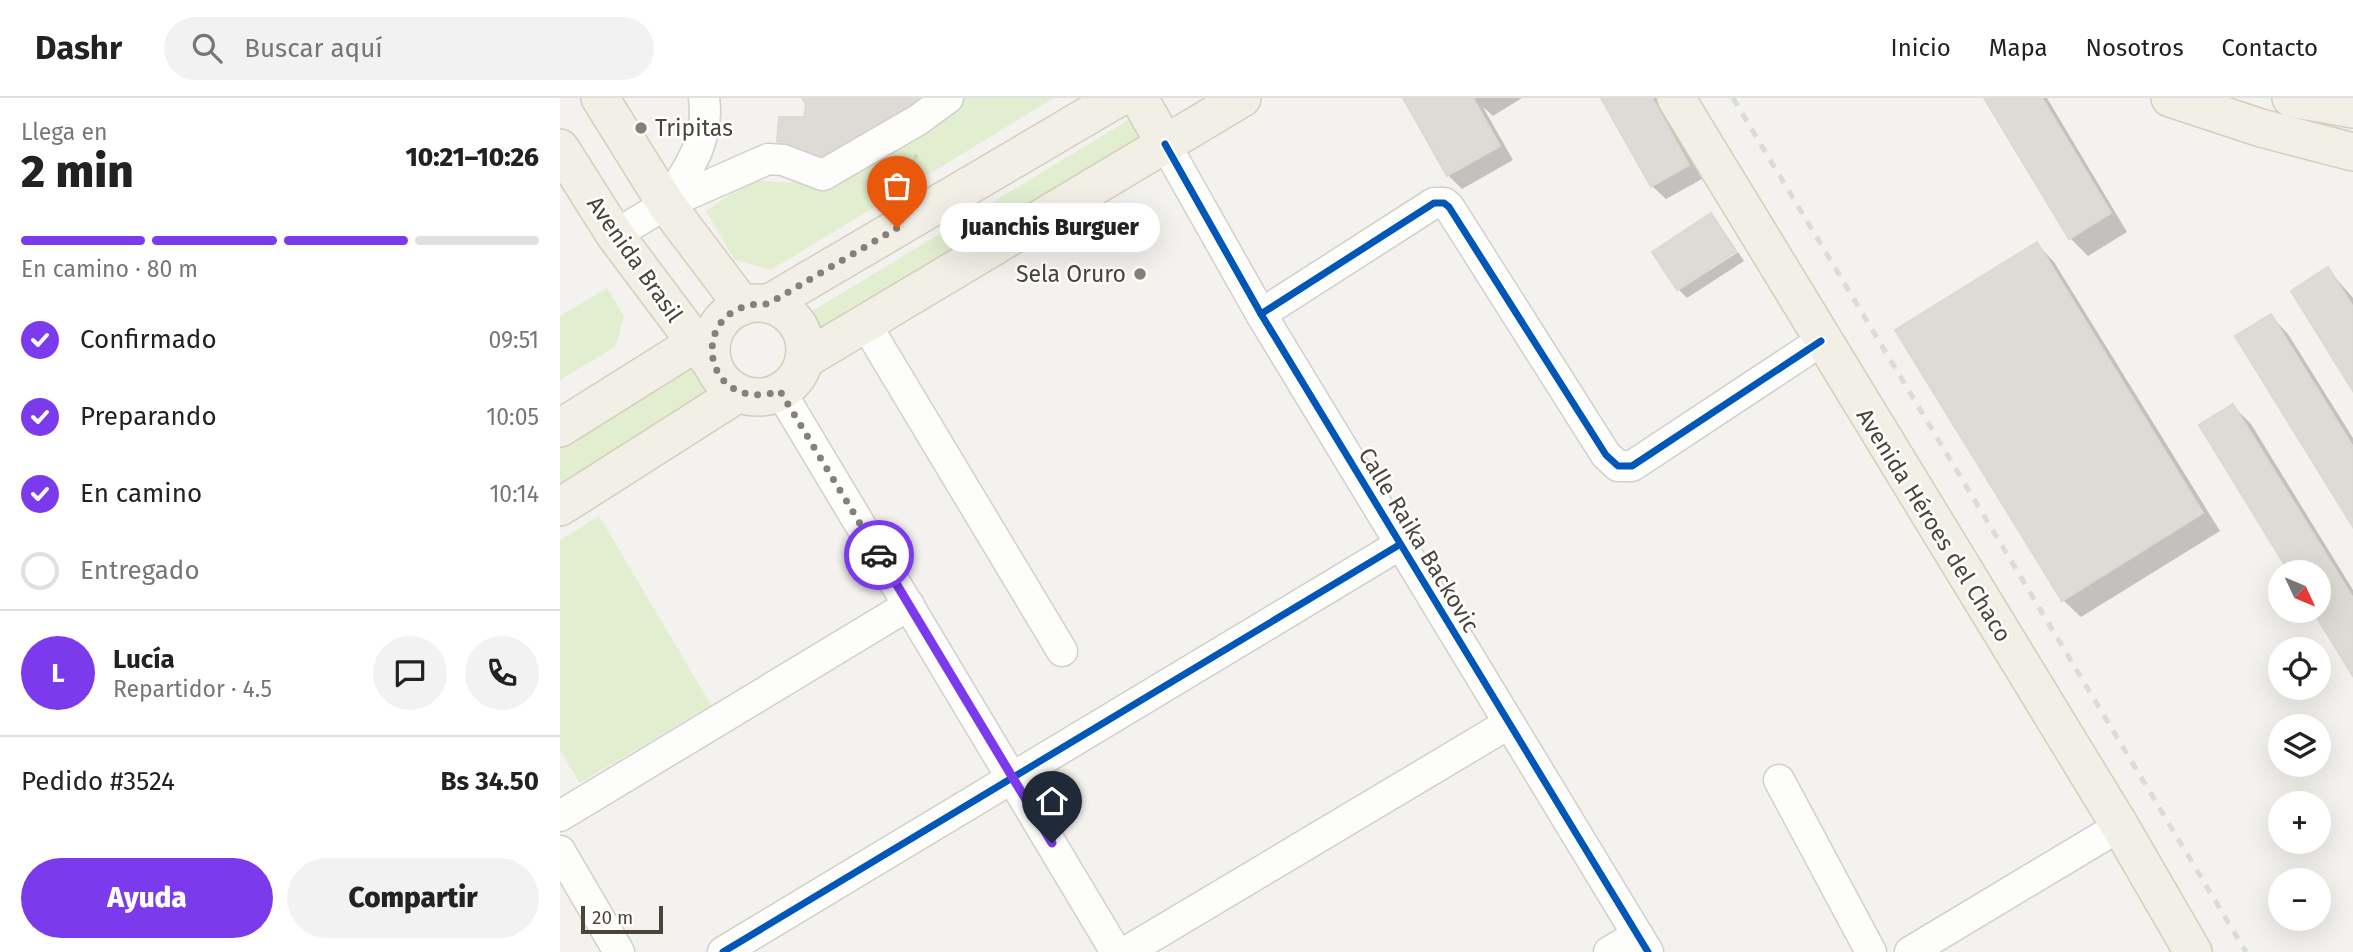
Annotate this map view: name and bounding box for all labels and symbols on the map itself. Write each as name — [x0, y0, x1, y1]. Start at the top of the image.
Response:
place label: Tripitas — [655, 114, 733, 142]
marker: Tripitas — [633, 120, 649, 136]
pin — [867, 156, 927, 228]
street label: Avenida Brasil — [581, 191, 689, 328]
callout: Juanchis Burguer — [939, 204, 1160, 252]
place label: Sela Oruro — [1016, 260, 1126, 288]
marker: Sela Oruro — [1132, 266, 1148, 282]
street label: Avenida Héroes del Chaco — [1851, 403, 2017, 647]
street label: Calle Raika Backovic — [1353, 442, 1485, 638]
courier — [844, 520, 914, 590]
north arrow — [2268, 560, 2331, 623]
pin — [1022, 771, 1082, 843]
scale bar — [581, 903, 663, 935]

